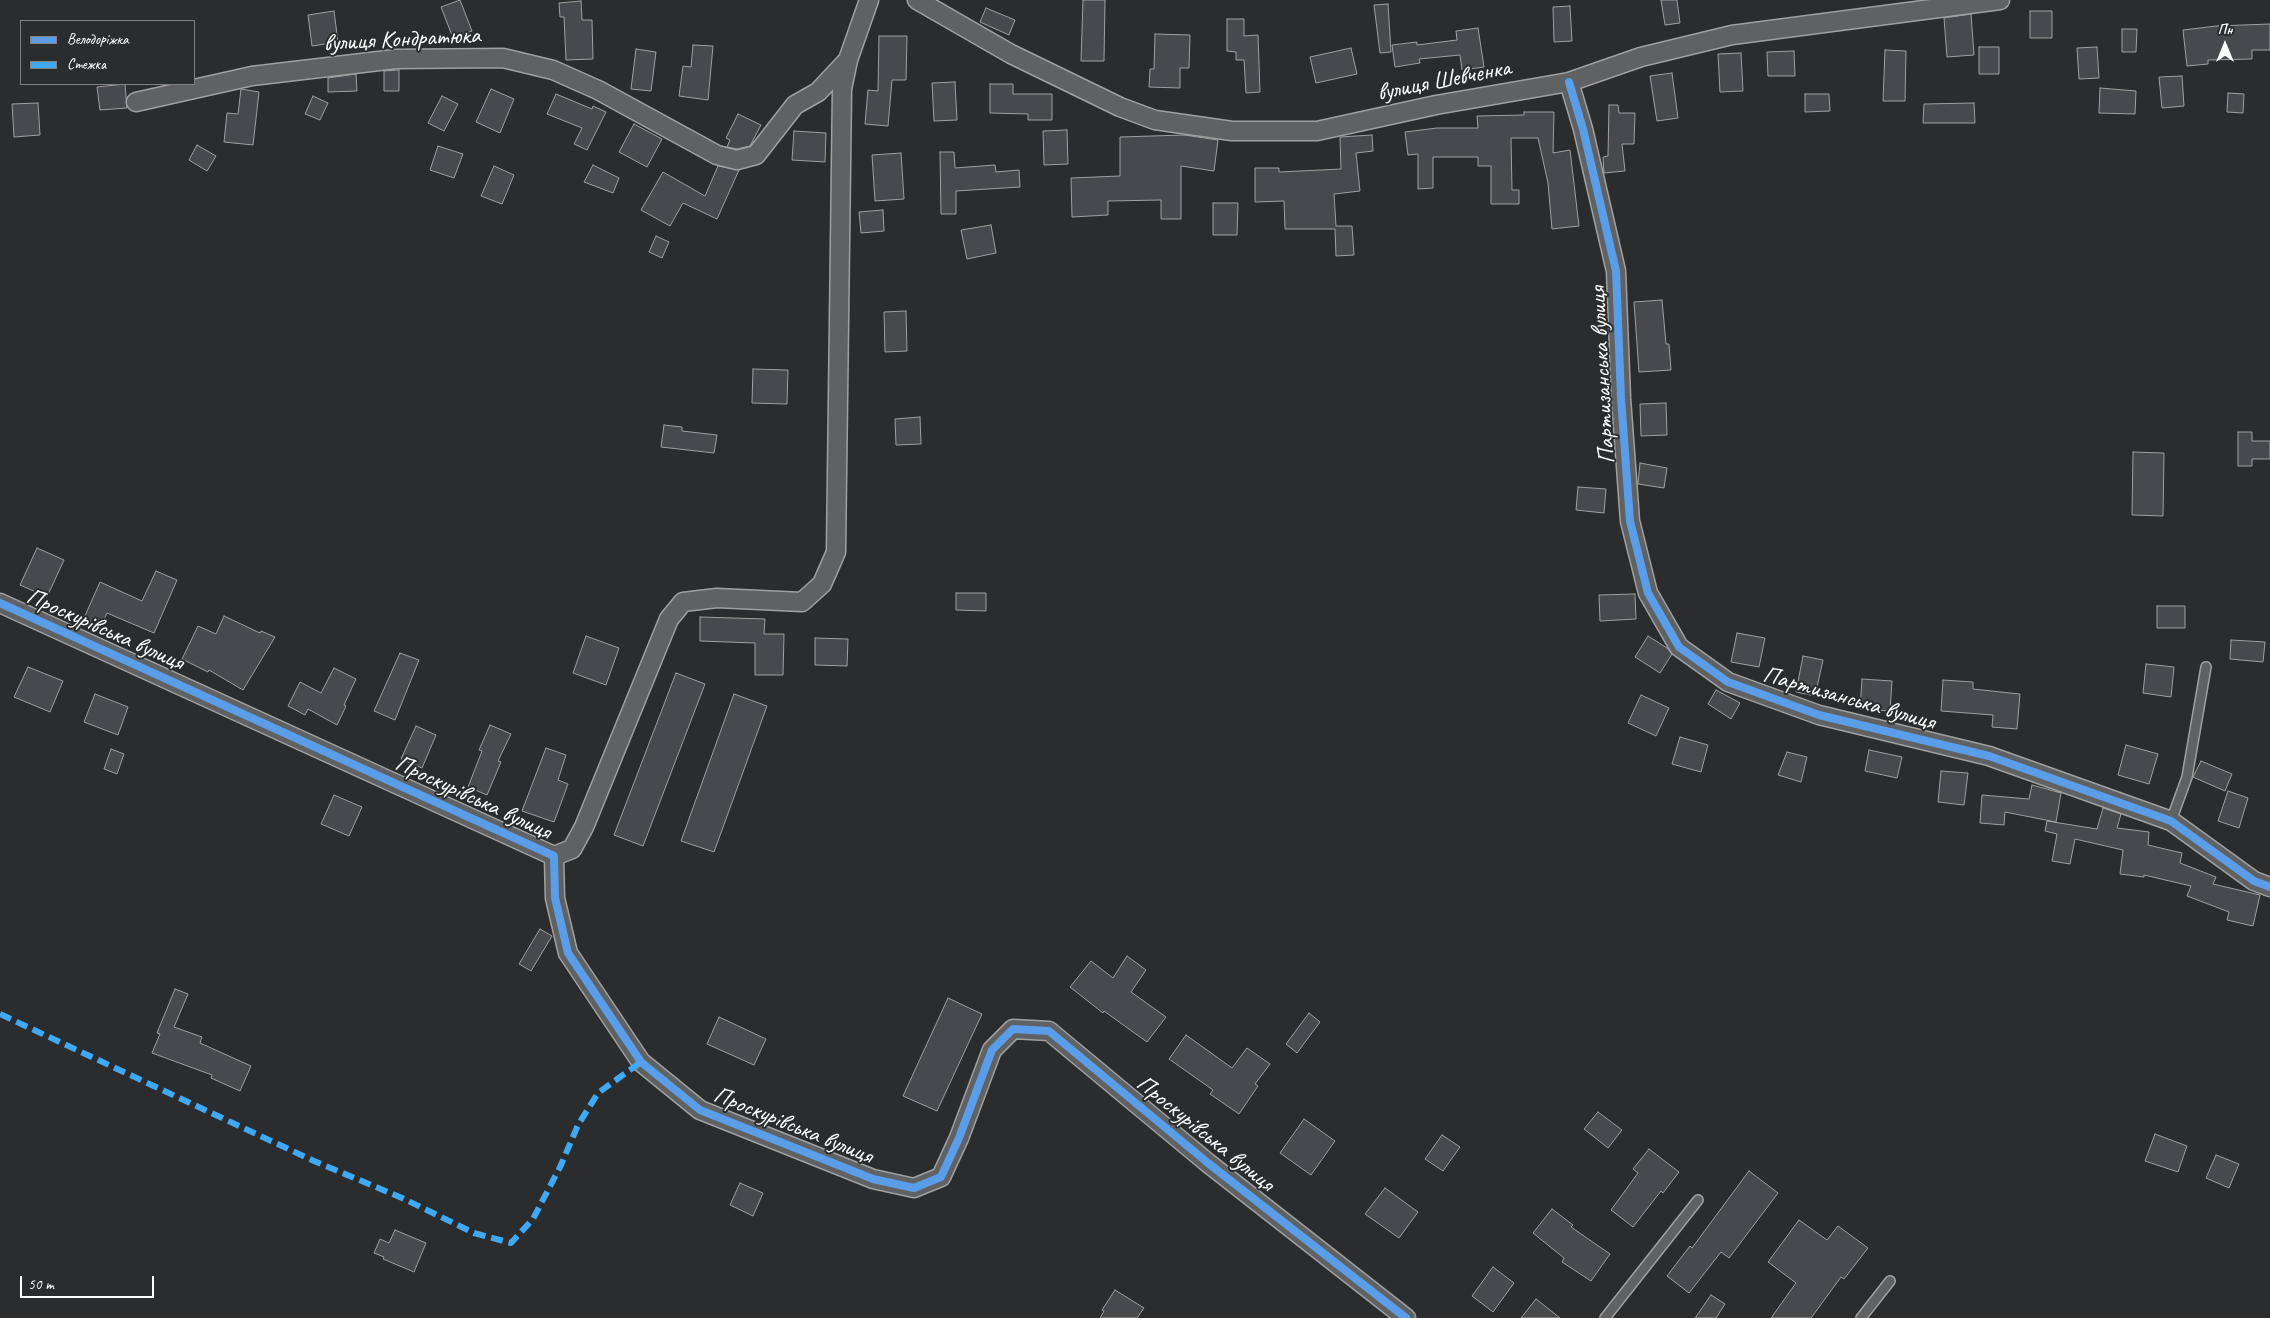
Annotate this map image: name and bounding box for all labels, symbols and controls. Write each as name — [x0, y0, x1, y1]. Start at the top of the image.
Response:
legend — [20, 20, 195, 85]
north arrow — [2200, 20, 2250, 70]
text: Пн — [2218, 21, 2232, 38]
street label: вулиця Кондратюка — [323, 22, 481, 58]
text: Велодоріжка — [67, 30, 128, 49]
street label: вулиця Шевченка — [1375, 54, 1513, 108]
text: Стежка — [67, 55, 106, 74]
street label: Партизанська вулиця — [1584, 286, 1622, 464]
street label: Проскурівська вулиця — [22, 582, 188, 678]
street label: Партизанська вулиця — [1760, 661, 1938, 737]
street label: Проскурівська вулиця — [390, 749, 556, 847]
street label: Проскурівська вулиця — [1130, 1070, 1280, 1198]
street label: Проскурівська вулиця — [709, 1081, 877, 1171]
scale bar — [22, 1266, 156, 1298]
text: 50 m — [28, 1275, 54, 1294]

